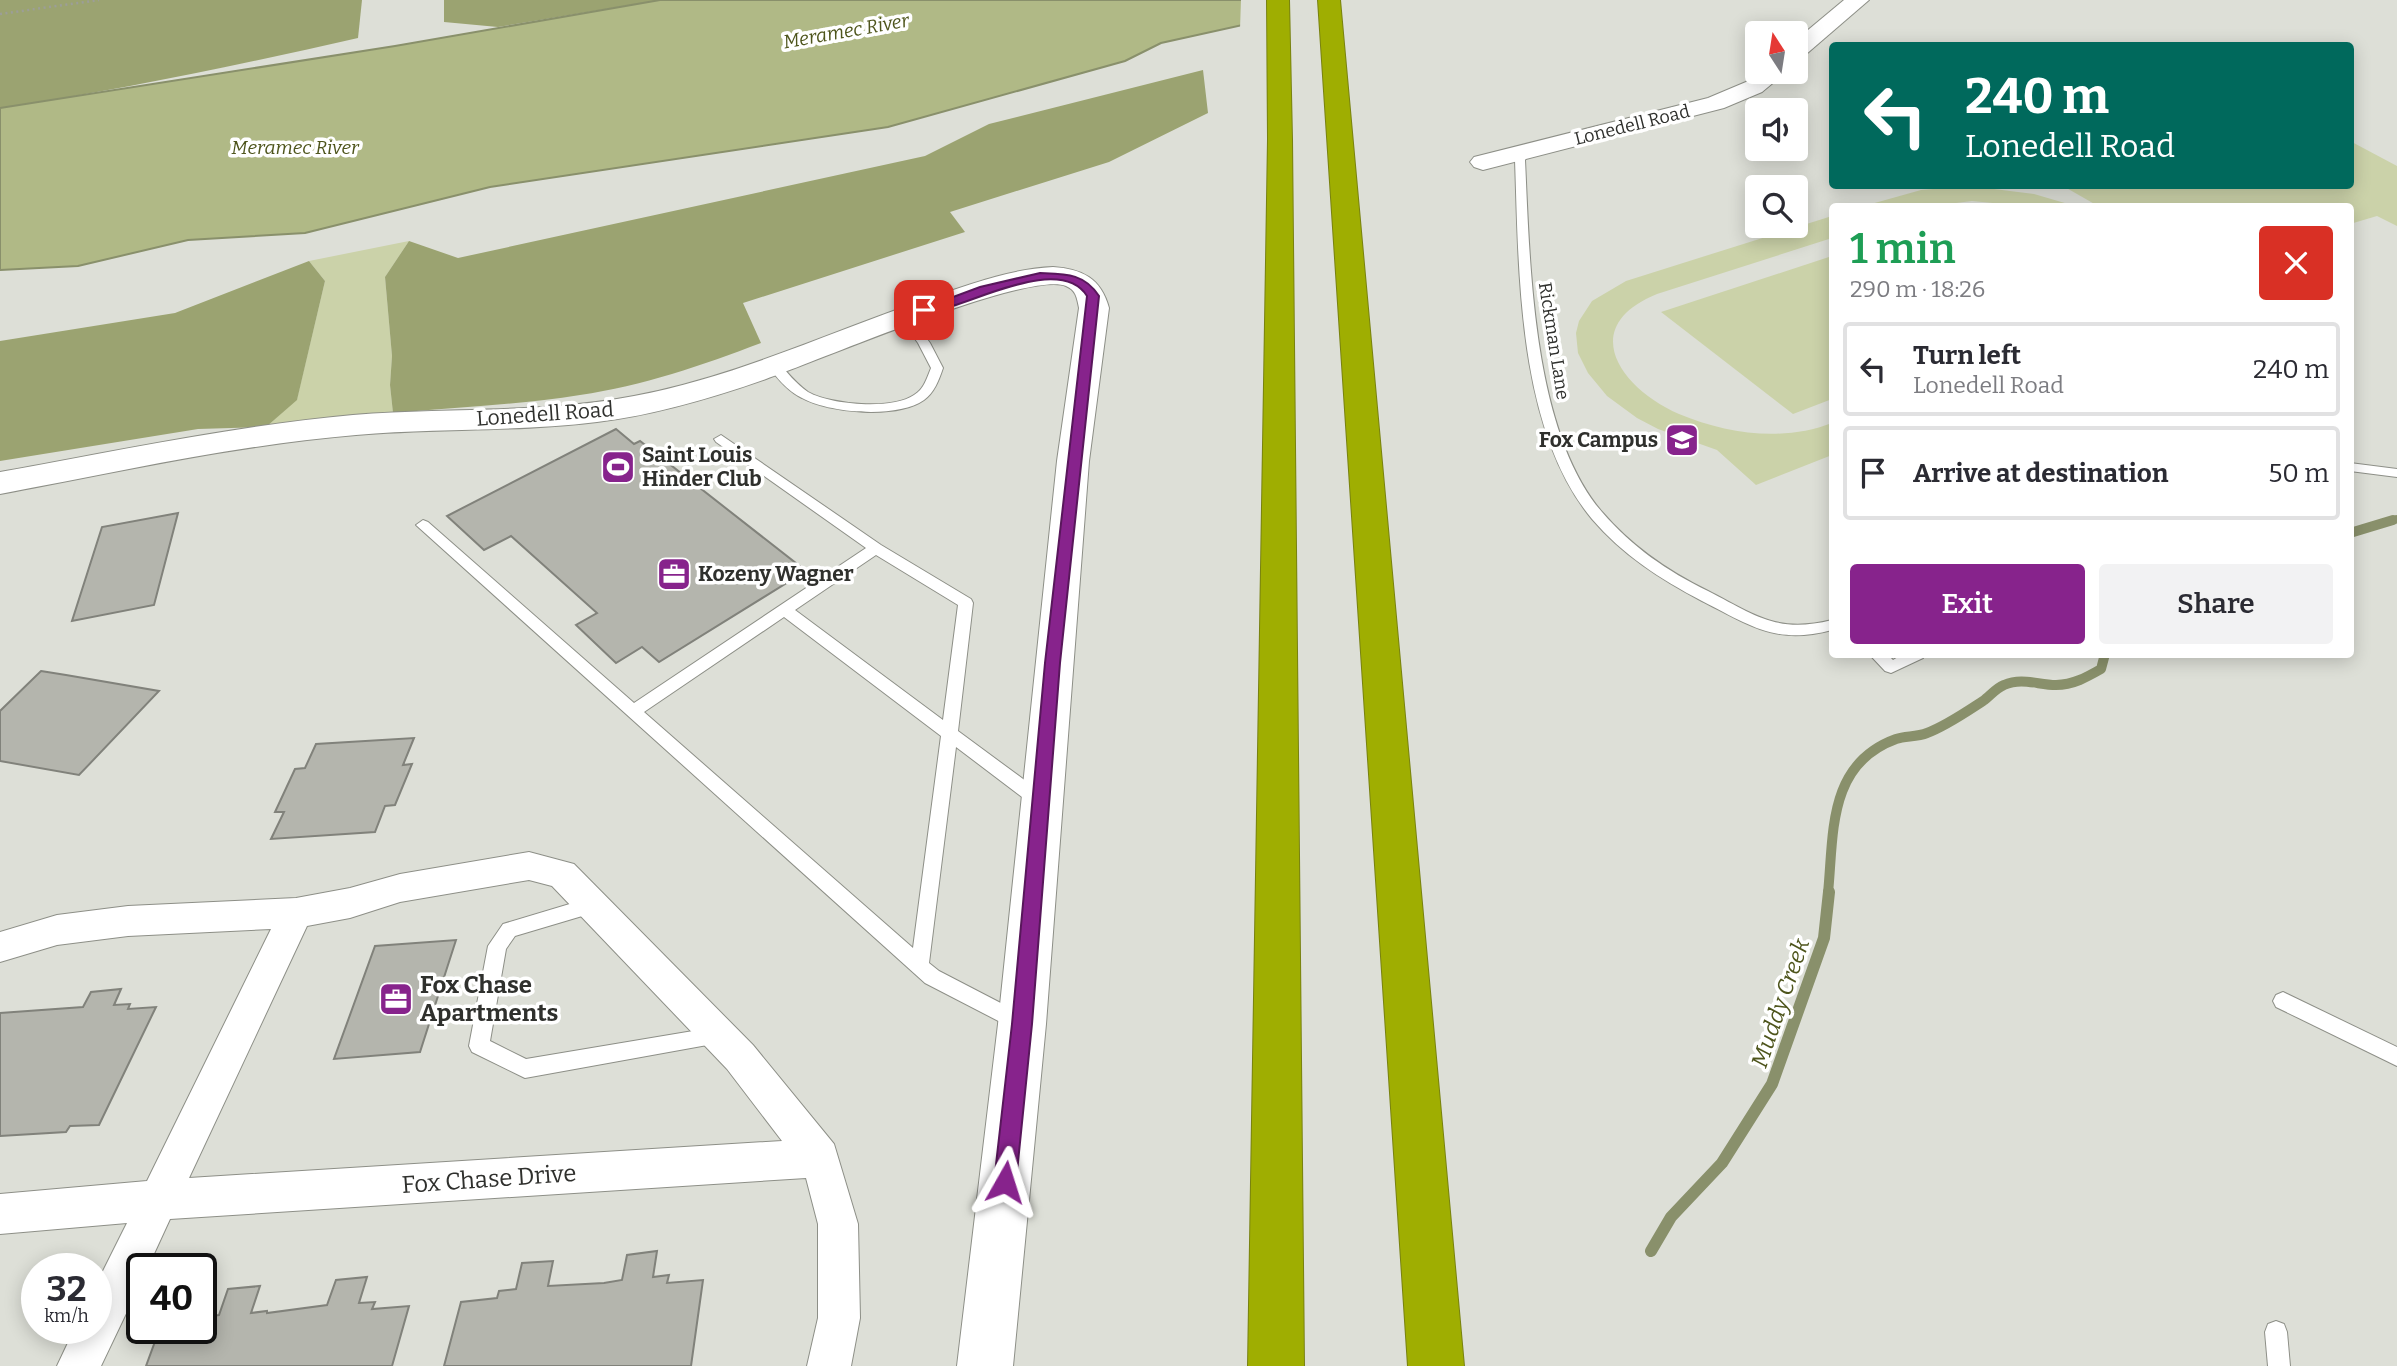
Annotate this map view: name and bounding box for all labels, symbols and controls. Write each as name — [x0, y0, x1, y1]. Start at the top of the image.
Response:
water label: Meramec River — [781, 8, 912, 53]
north arrow — [1745, 21, 1808, 84]
map controls — [1745, 21, 1808, 238]
text: 240 m — [1965, 67, 2109, 126]
icon: left — [1850, 70, 1941, 161]
button: sound — [1745, 98, 1808, 161]
street label: Lonedell Road — [1572, 100, 1692, 150]
text: Lonedell Road — [1965, 127, 2175, 165]
water label: Meramec River — [231, 136, 360, 159]
button: search — [1745, 175, 1808, 238]
text: 1 min — [1850, 224, 1956, 274]
button: close — [2259, 226, 2333, 300]
text: 290 m · 18:26 — [1850, 275, 1985, 303]
pin — [894, 280, 954, 340]
street label: Rickman Lane — [1534, 281, 1574, 401]
icon: arrive — [905, 291, 943, 329]
text: Turn left — [1913, 340, 2021, 371]
icon: left — [1854, 350, 1892, 388]
text: 240 m — [2253, 354, 2329, 385]
text: Lonedell Road — [1913, 371, 2064, 399]
street label: Lonedell Road — [475, 396, 615, 432]
school or university icon: Fox Campus — [1663, 421, 1701, 459]
place label: Fox Campus — [1539, 427, 1658, 453]
place label: Saint Louis Hinder Club — [642, 442, 762, 492]
sports icon: Saint Louis Hinder Club — [599, 448, 637, 486]
icon: arrive — [1854, 454, 1892, 492]
text: Arrive at destination — [1913, 458, 2168, 489]
text: 50 m — [2268, 458, 2329, 489]
office icon: Kozeny Wagner — [655, 555, 693, 593]
place label: Kozeny Wagner — [698, 561, 854, 587]
button: Exit — [1850, 564, 2085, 644]
button: Share — [2099, 564, 2333, 644]
water label: Muddy Creek — [1745, 934, 1815, 1071]
place label: Fox Chase Apartments — [420, 971, 558, 1027]
office icon: Fox Chase Apartments — [377, 980, 415, 1018]
position arrow — [968, 1145, 1042, 1219]
street label: Fox Chase Drive — [401, 1159, 577, 1199]
speed limit sign: 40 — [126, 1253, 217, 1344]
text: 32 — [47, 1268, 86, 1310]
text: km/h — [44, 1305, 89, 1327]

